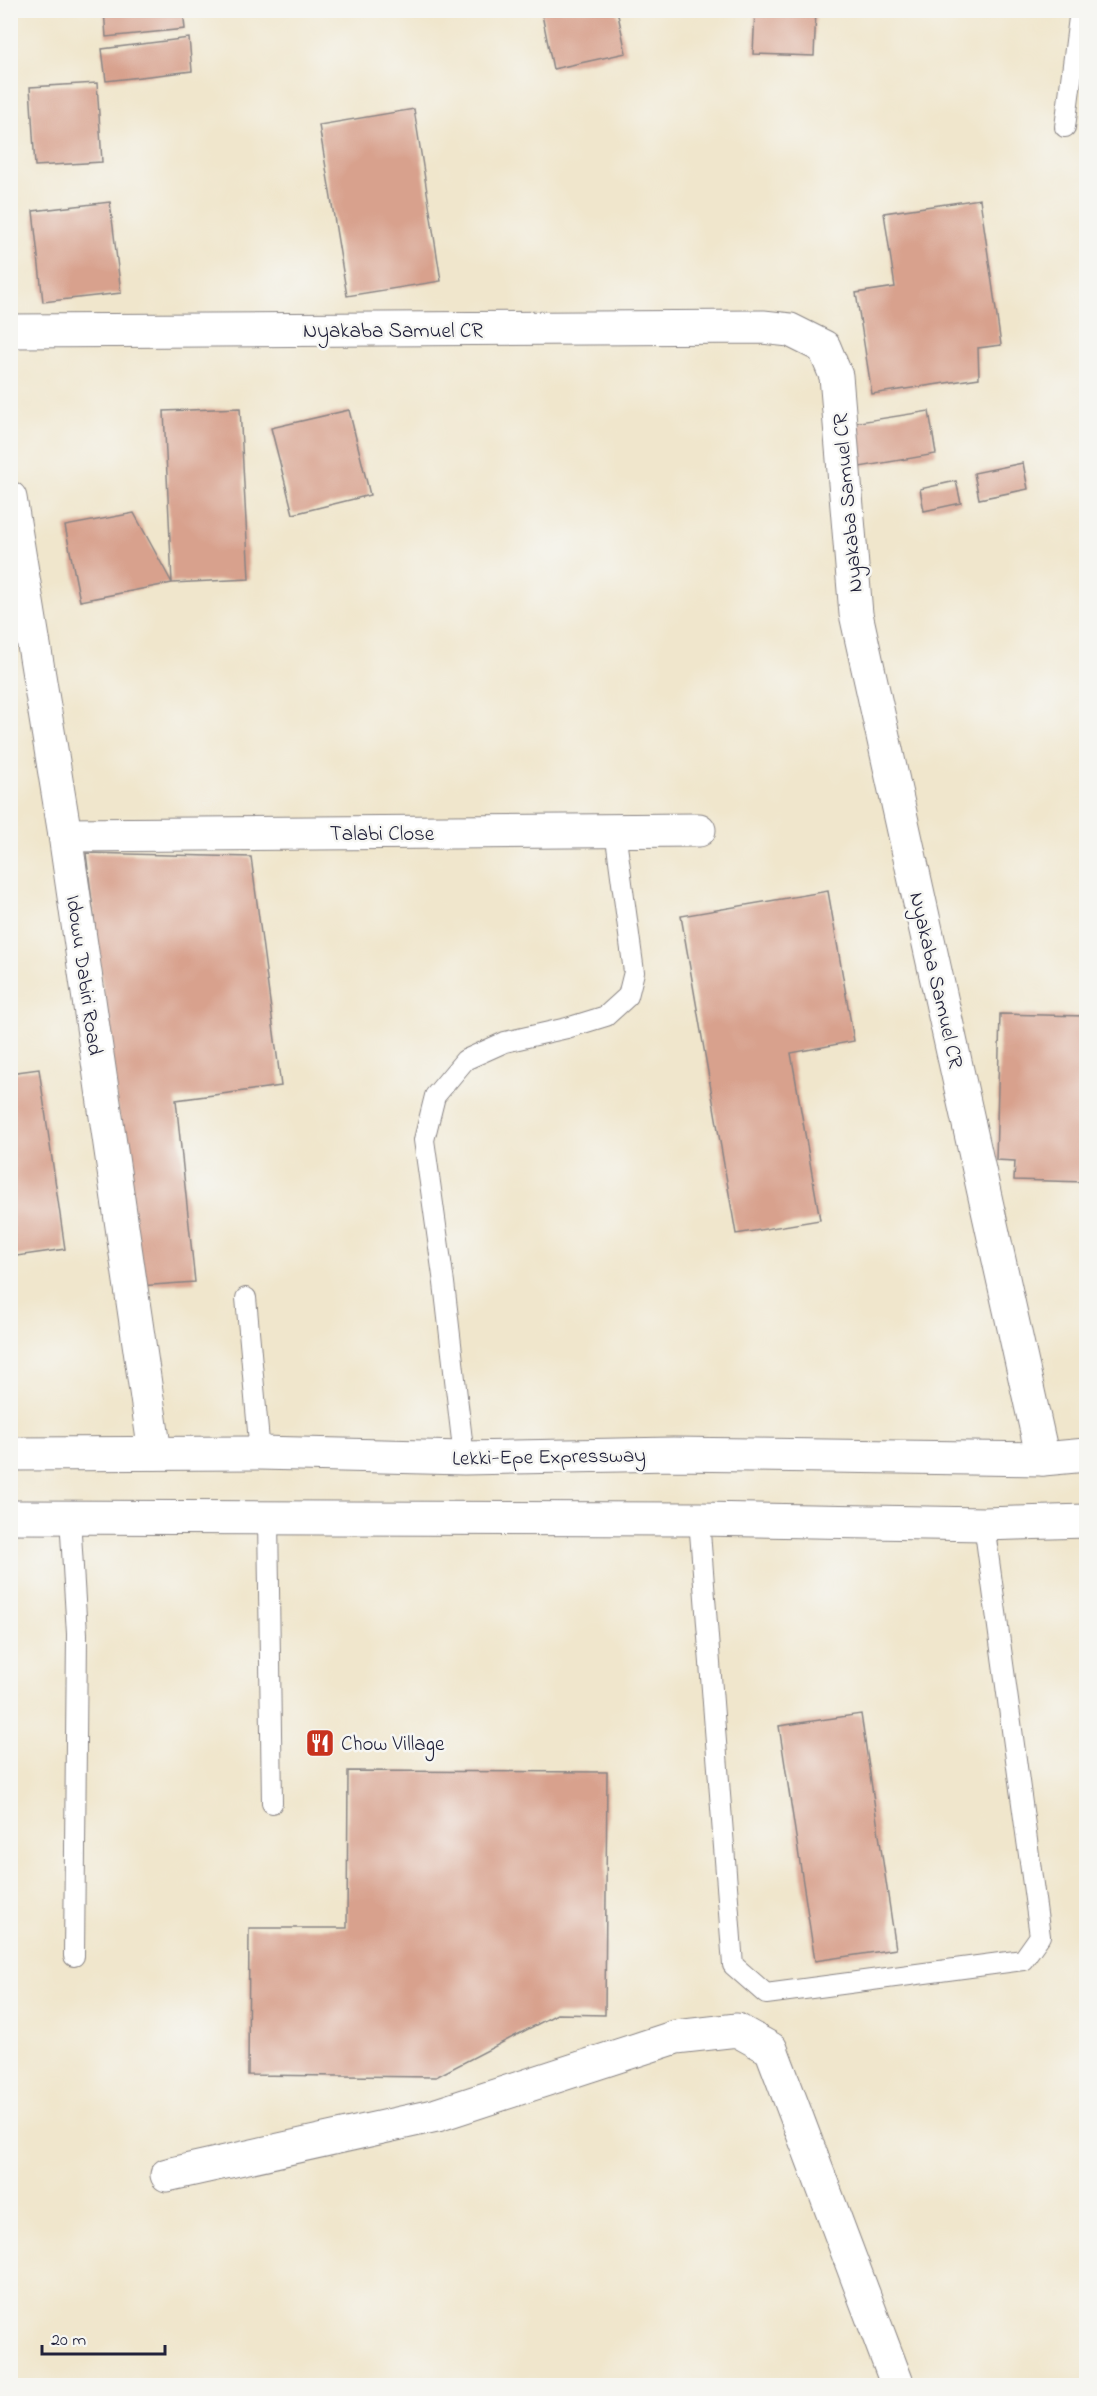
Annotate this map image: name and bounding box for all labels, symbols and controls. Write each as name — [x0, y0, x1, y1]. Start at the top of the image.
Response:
street label: Nyakaba Samuel CR — [303, 317, 483, 349]
street label: Nyakaba Samuel CR — [826, 411, 874, 594]
street label: Talabi Close — [330, 820, 435, 850]
street label: Nyakaba Samuel CR — [898, 889, 970, 1072]
street label: Idowu Dabiri Road — [57, 893, 109, 1058]
street label: Lekki-Epe Expressway — [452, 1441, 646, 1477]
restaurant icon: Chow Village — [304, 1727, 336, 1759]
place label: Chow Village — [341, 1730, 445, 1762]
scale bar — [42, 2318, 165, 2356]
text: 20 m — [51, 2328, 86, 2354]

